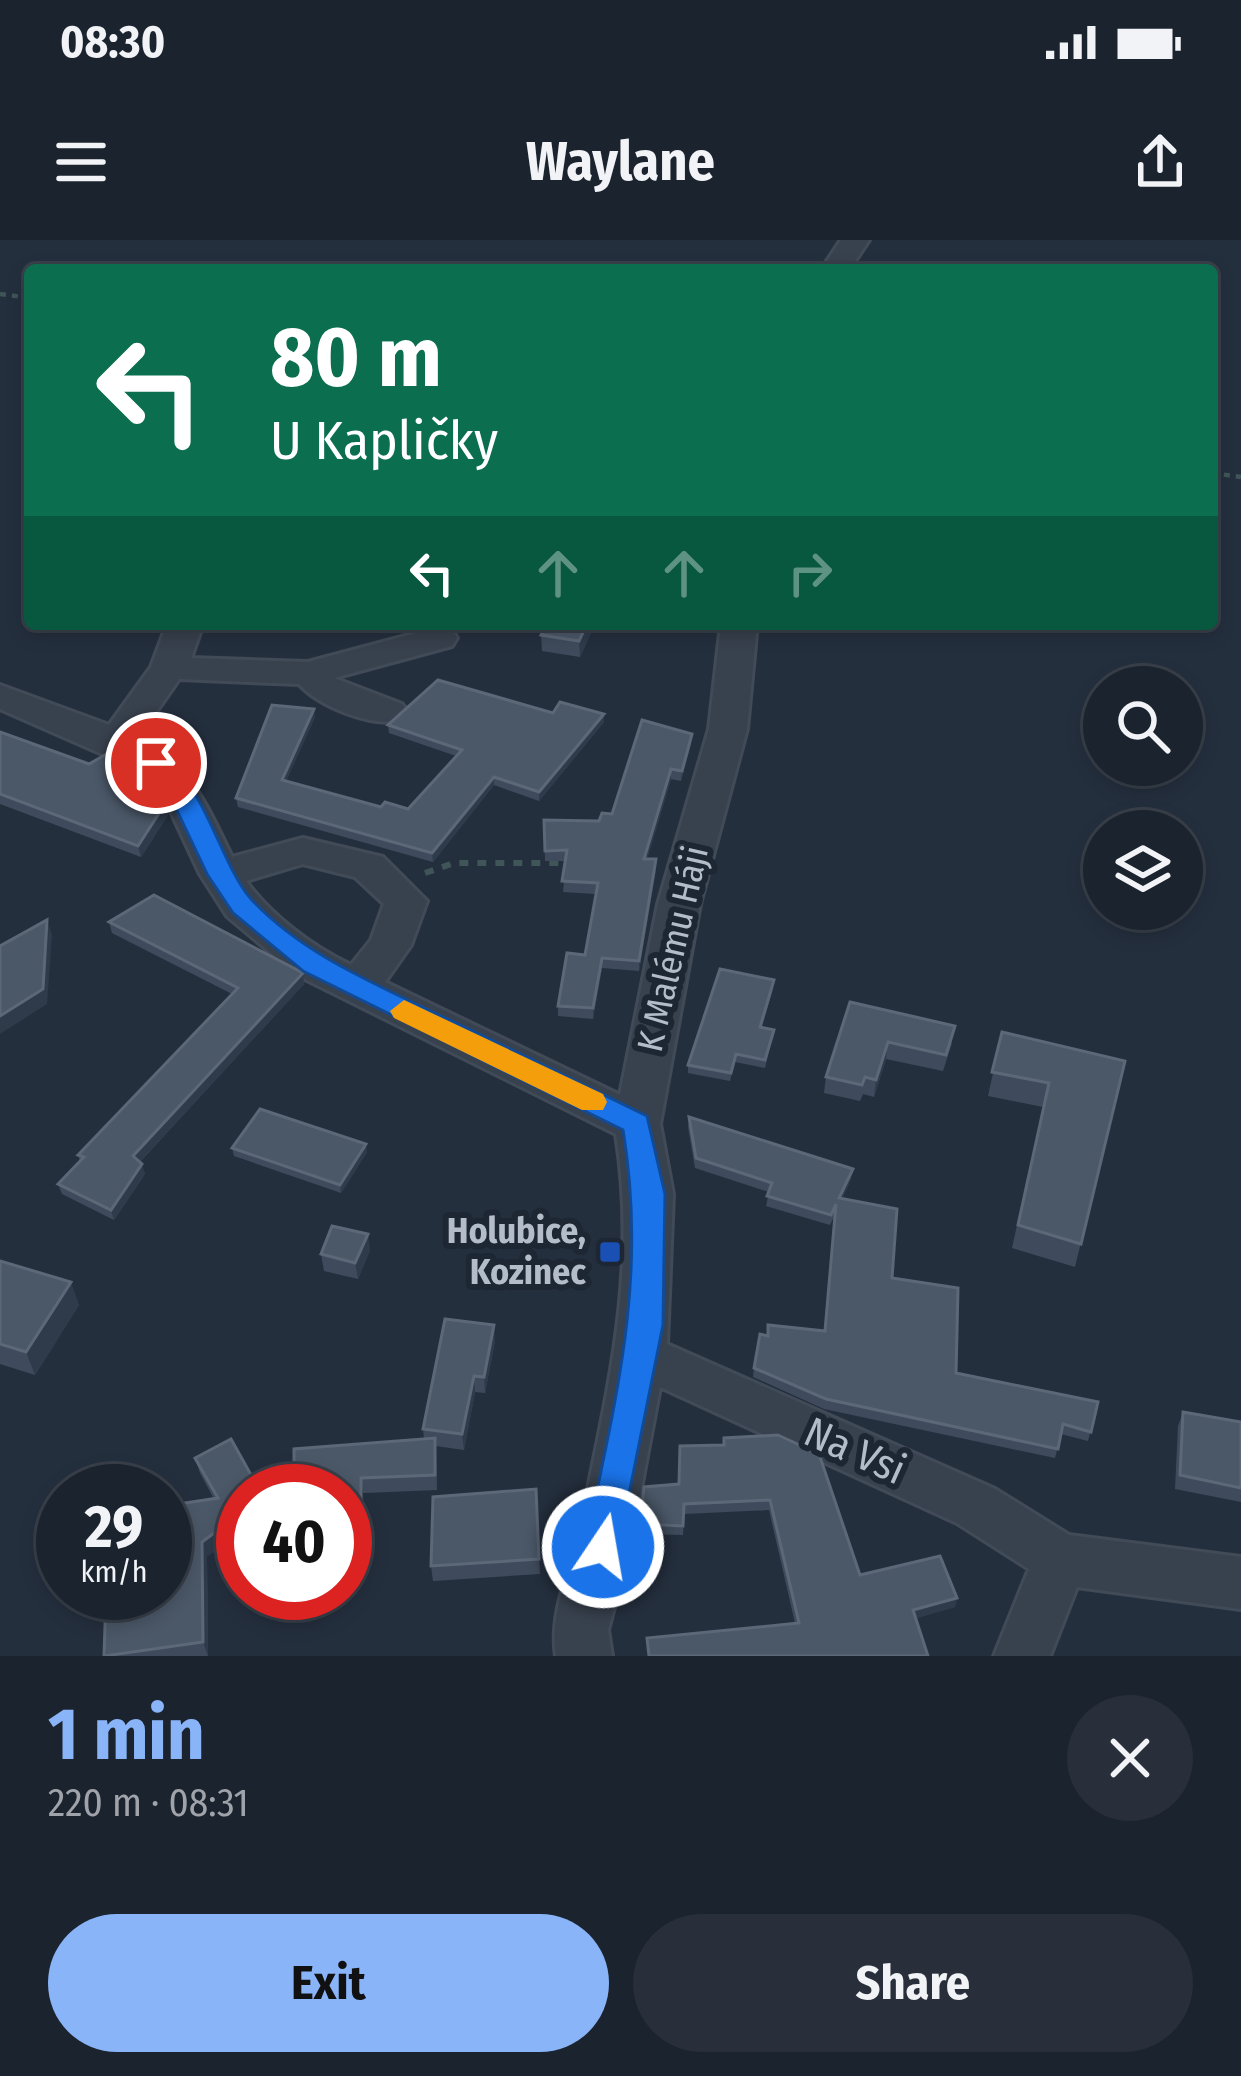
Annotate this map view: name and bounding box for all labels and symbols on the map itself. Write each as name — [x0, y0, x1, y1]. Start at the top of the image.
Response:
pin — [105, 712, 207, 814]
street label: K Malému Háji — [628, 842, 718, 1056]
place label: Holubice, Kozinec — [447, 1209, 586, 1294]
marker: Holubice, Kozinec — [597, 1239, 623, 1265]
street label: Na Vsi — [797, 1407, 913, 1495]
speed limit sign: 40 — [216, 1464, 372, 1620]
position arrow — [540, 1484, 666, 1610]

